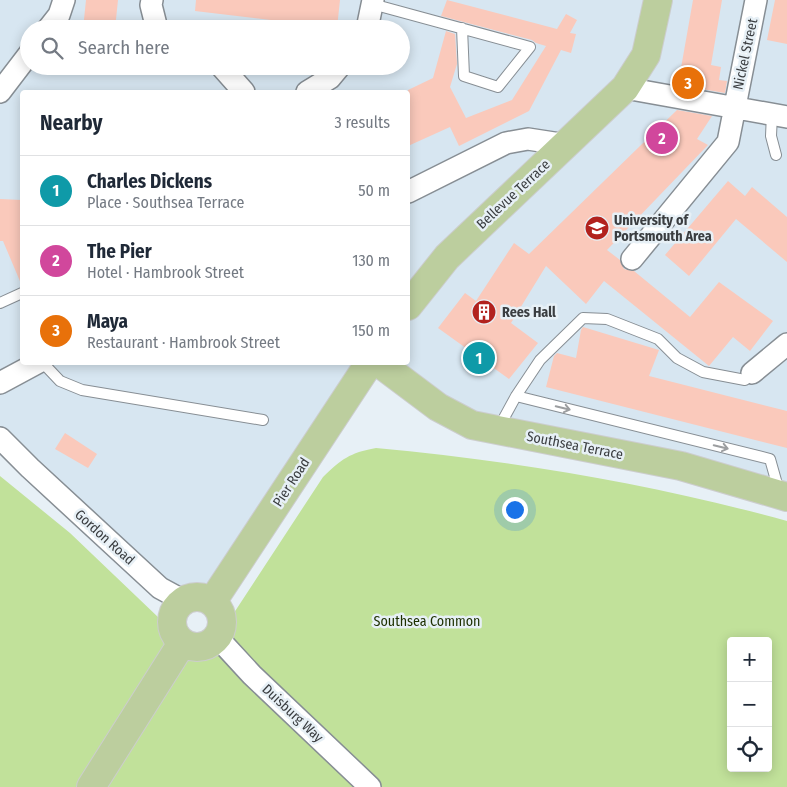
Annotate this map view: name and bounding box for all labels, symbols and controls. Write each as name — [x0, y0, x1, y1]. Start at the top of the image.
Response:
street label: Nickel Street — [730, 16, 761, 91]
search box — [20, 20, 410, 75]
icon: search — [38, 34, 66, 62]
text: Search here — [78, 36, 170, 59]
pin: 3 — [672, 64, 704, 102]
text: Nearby — [40, 110, 102, 136]
text: 3 results — [334, 113, 390, 132]
pin: 2 — [646, 119, 678, 157]
street label: Bellevue Terrace — [473, 156, 554, 233]
text: Charles Dickens — [87, 170, 212, 193]
text: 1 — [53, 181, 59, 200]
text: 50 m — [358, 181, 390, 200]
text: Place · Southsea Terrace — [87, 193, 245, 212]
place label: University of Portsmouth Area — [614, 212, 712, 245]
school or university icon: University of Portsmouth Area — [584, 215, 610, 241]
text: The Pier — [87, 240, 152, 263]
text: 2 — [52, 251, 60, 270]
text: 130 m — [352, 251, 390, 270]
text: Hotel · Hambrook Street — [87, 263, 244, 282]
building icon: Rees Hall — [471, 299, 497, 325]
place label: Rees Hall — [502, 304, 556, 321]
text: Maya — [87, 310, 128, 333]
text: 3 — [52, 321, 60, 340]
text: 150 m — [352, 321, 390, 340]
text: Restaurant · Hambrook Street — [87, 333, 280, 352]
pin: 1 — [463, 339, 495, 377]
one-way arrow — [555, 404, 571, 413]
street label: Southsea Terrace — [525, 428, 625, 463]
one-way arrow — [713, 443, 729, 452]
street label: Pier Road — [269, 455, 314, 510]
your location — [502, 497, 528, 523]
street label: Gordon Road — [71, 506, 138, 569]
park label: Southsea Common — [374, 613, 480, 630]
map controls — [727, 637, 772, 772]
button: + — [727, 637, 772, 682]
street label: Duisburg Way — [259, 681, 327, 746]
button: − — [727, 682, 772, 727]
button: locate — [727, 727, 772, 772]

